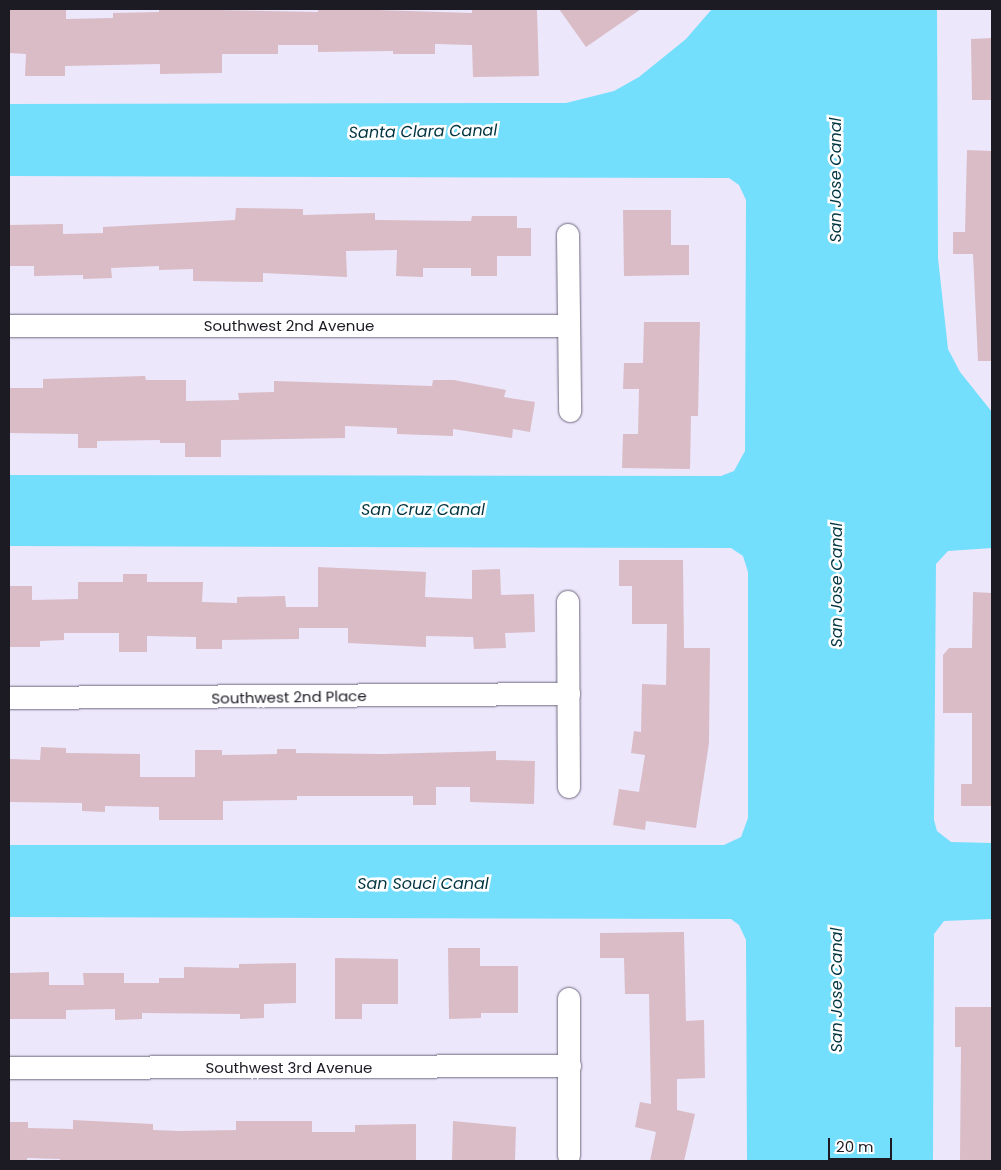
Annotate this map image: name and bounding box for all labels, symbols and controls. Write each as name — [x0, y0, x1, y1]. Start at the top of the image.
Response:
water label: San Jose Canal — [826, 117, 846, 243]
water label: Santa Clara Canal — [349, 121, 497, 143]
street label: Southwest 2nd Avenue — [204, 317, 374, 335]
water label: San Cruz Canal — [361, 500, 485, 520]
water label: San Jose Canal — [827, 522, 847, 648]
street label: Southwest 2nd Place — [211, 687, 367, 707]
water label: San Souci Canal — [357, 874, 489, 894]
water label: San Jose Canal — [827, 927, 847, 1053]
street label: Southwest 3rd Avenue — [206, 1059, 372, 1077]
scale bar — [831, 1128, 895, 1160]
text: 20 m — [836, 1136, 874, 1157]

